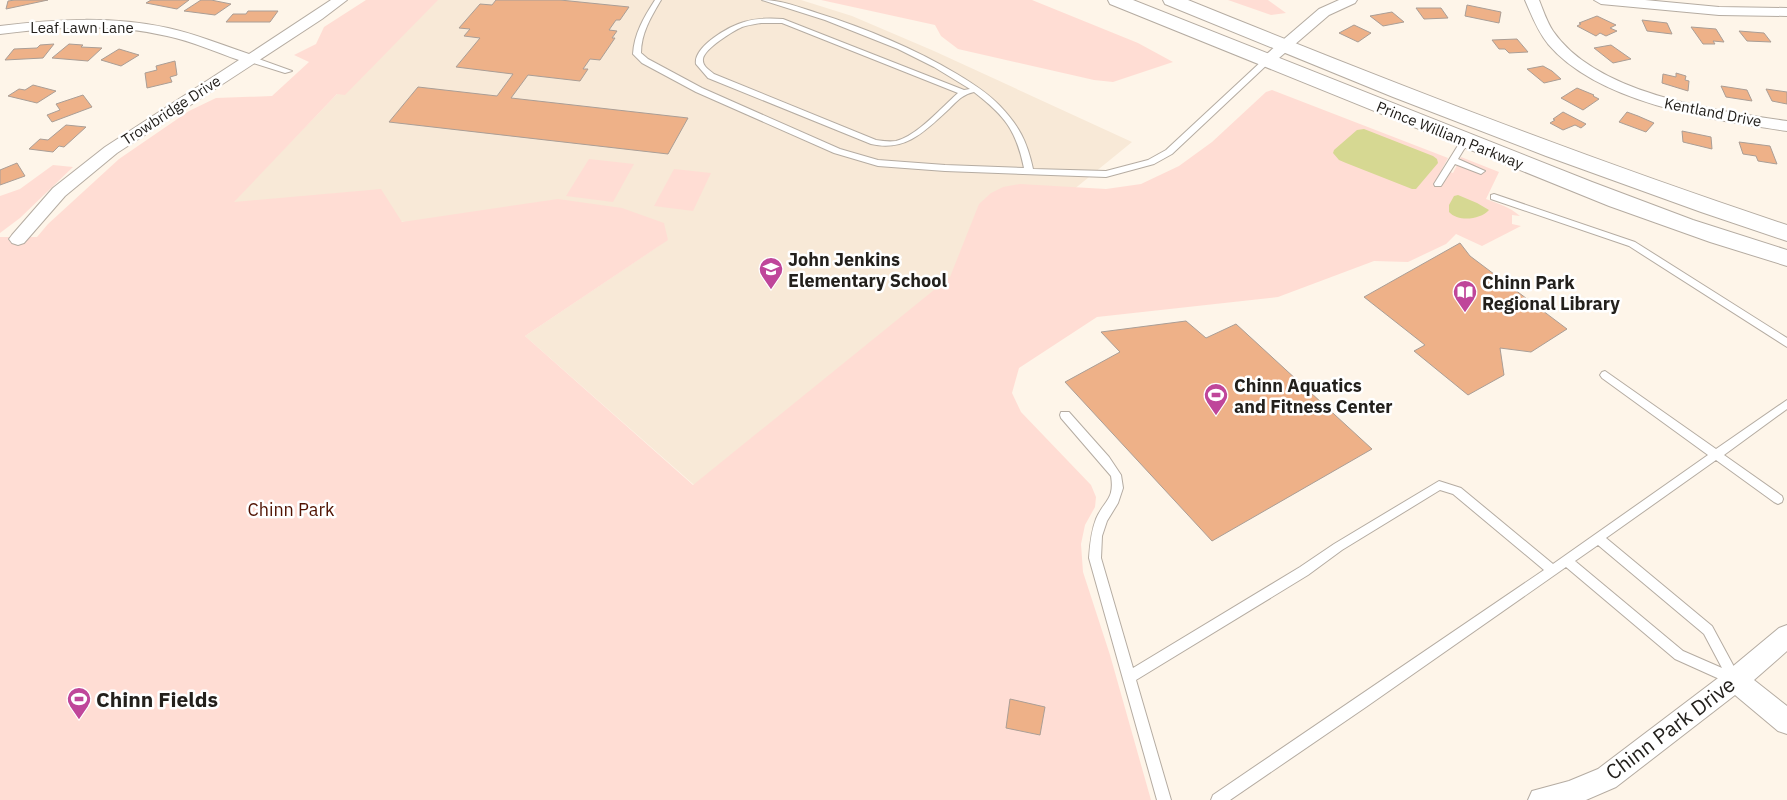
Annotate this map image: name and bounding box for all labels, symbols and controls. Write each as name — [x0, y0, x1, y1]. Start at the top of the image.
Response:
street label: Leaf Lawn Lane — [30, 18, 134, 37]
street label: Trowbridge Drive — [118, 71, 224, 149]
street label: Kentland Drive — [1663, 93, 1763, 131]
street label: Prince William Parkway — [1374, 97, 1527, 173]
place label: John Jenkins Elementary School — [788, 248, 947, 292]
school or university icon: John Jenkins Elementary School — [758, 256, 784, 290]
place label: Chinn Park Regional Library — [1482, 271, 1620, 315]
library icon: Chinn Park Regional Library — [1452, 279, 1478, 313]
place label: Chinn Aquatics and Fitness Center — [1234, 374, 1393, 418]
sports icon: Chinn Aquatics and Fitness Center — [1203, 382, 1229, 416]
park label: Chinn Park — [247, 498, 335, 521]
street label: Chinn Park Drive — [1600, 670, 1740, 786]
place label: Chinn Fields — [96, 685, 218, 713]
sports icon: Chinn Fields — [66, 686, 92, 720]

